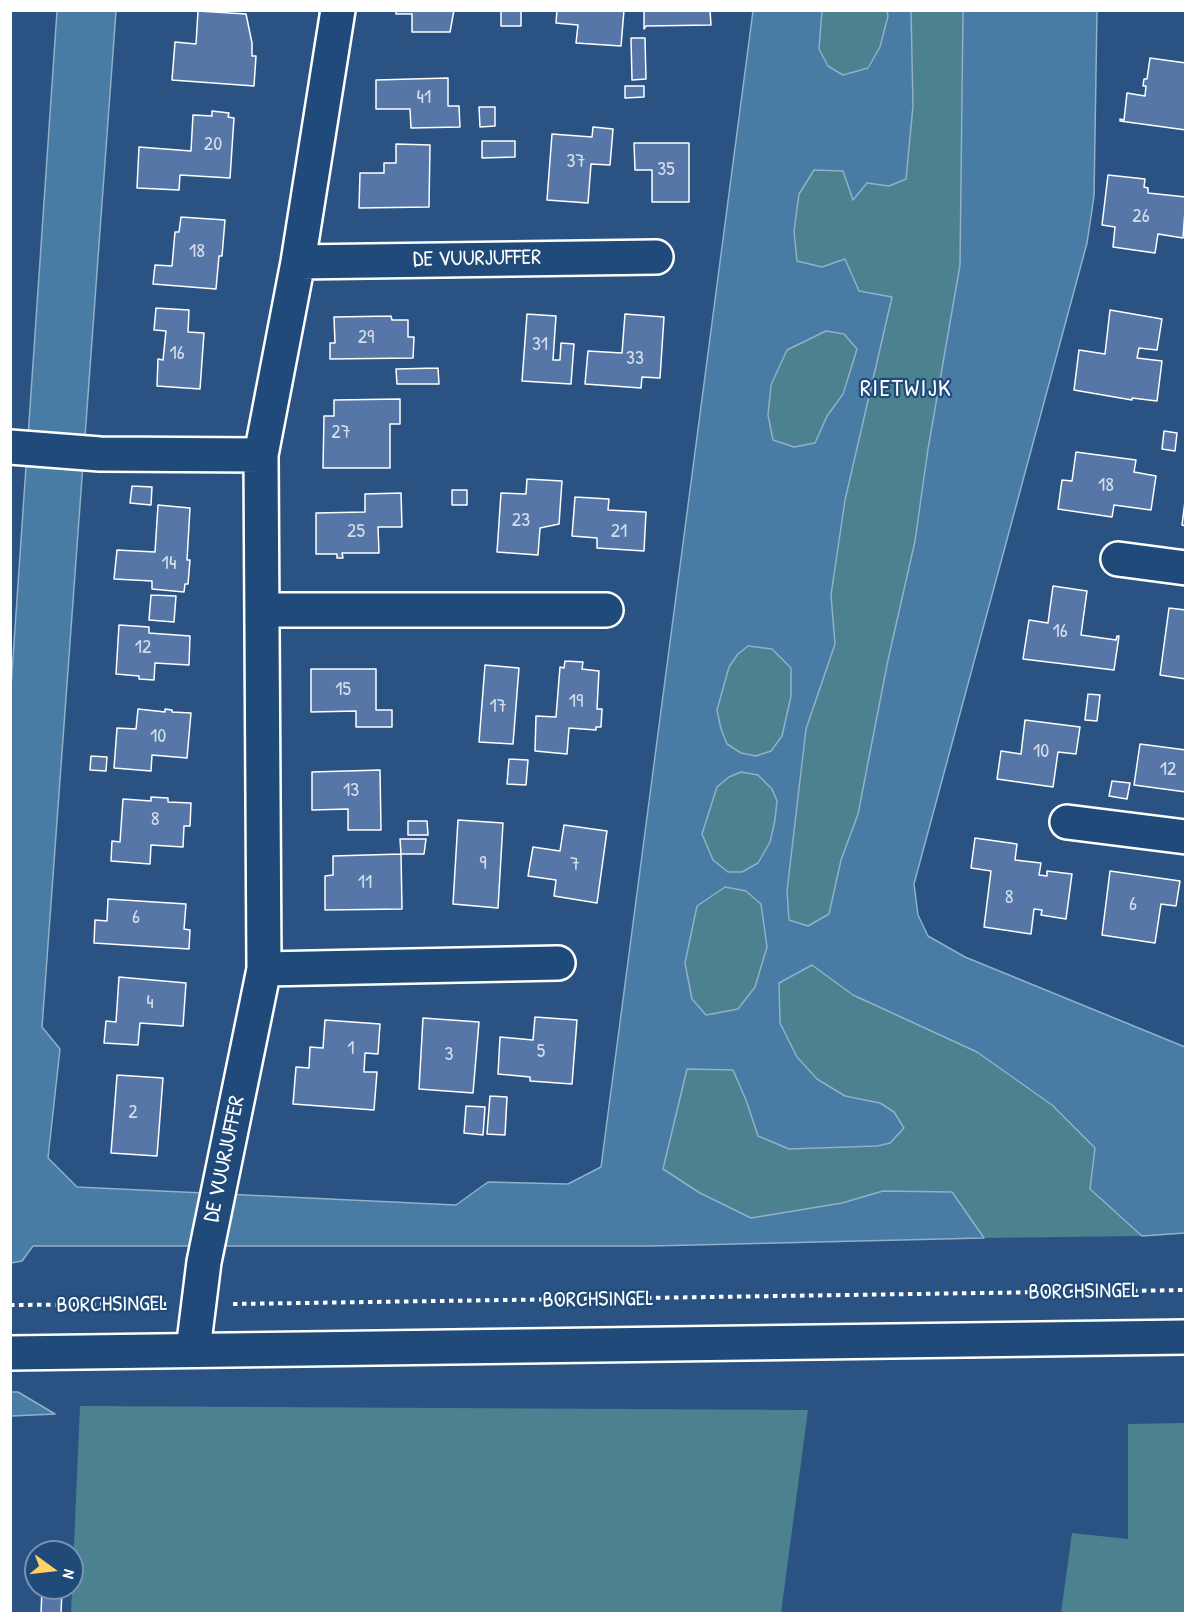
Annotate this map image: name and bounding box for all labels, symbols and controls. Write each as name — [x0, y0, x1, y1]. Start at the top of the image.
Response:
house number: 41 — [417, 86, 431, 110]
house number: 20 — [204, 133, 222, 157]
house number: 37 — [567, 150, 585, 174]
house number: 35 — [657, 158, 675, 182]
house number: 26 — [1132, 205, 1150, 229]
house number: 18 — [189, 240, 205, 264]
street label: DE VUURJUFFER — [413, 245, 541, 273]
house number: 29 — [358, 326, 374, 350]
house number: 31 — [532, 333, 548, 357]
house number: 16 — [169, 342, 185, 366]
house number: 33 — [626, 347, 644, 371]
district label: RIETWIJK — [860, 376, 952, 404]
house number: 27 — [331, 421, 351, 445]
house number: 18 — [1098, 474, 1114, 498]
house number: 23 — [512, 509, 530, 533]
house number: 25 — [347, 520, 365, 544]
house number: 21 — [611, 520, 627, 544]
house number: 14 — [162, 552, 176, 576]
house number: 16 — [1052, 620, 1068, 644]
house number: 12 — [135, 636, 151, 660]
house number: 15 — [335, 678, 351, 702]
house number: 19 — [569, 690, 583, 714]
house number: 17 — [489, 695, 507, 719]
house number: 10 — [150, 725, 166, 749]
house number: 10 — [1033, 740, 1049, 764]
house number: 12 — [1160, 758, 1176, 782]
house number: 13 — [343, 779, 359, 803]
house number: 8 — [151, 808, 159, 832]
house number: 9 — [479, 852, 487, 876]
house number: 7 — [570, 853, 580, 877]
house number: 11 — [358, 871, 372, 895]
house number: 8 — [1005, 886, 1013, 910]
house number: 6 — [1129, 893, 1137, 917]
house number: 6 — [132, 906, 140, 930]
house number: 4 — [146, 991, 154, 1015]
house number: 1 — [347, 1037, 355, 1061]
house number: 5 — [537, 1040, 545, 1064]
house number: 3 — [445, 1043, 453, 1067]
street label: DE VUURJUFFER — [199, 1094, 251, 1224]
house number: 2 — [128, 1101, 138, 1125]
street label: BORCHSINGEL — [1028, 1278, 1140, 1306]
street label: BORCHSINGEL — [542, 1286, 654, 1314]
street label: BORCHSINGEL — [56, 1291, 168, 1319]
north arrow — [24, 1540, 84, 1600]
text: N — [58, 1567, 81, 1581]

